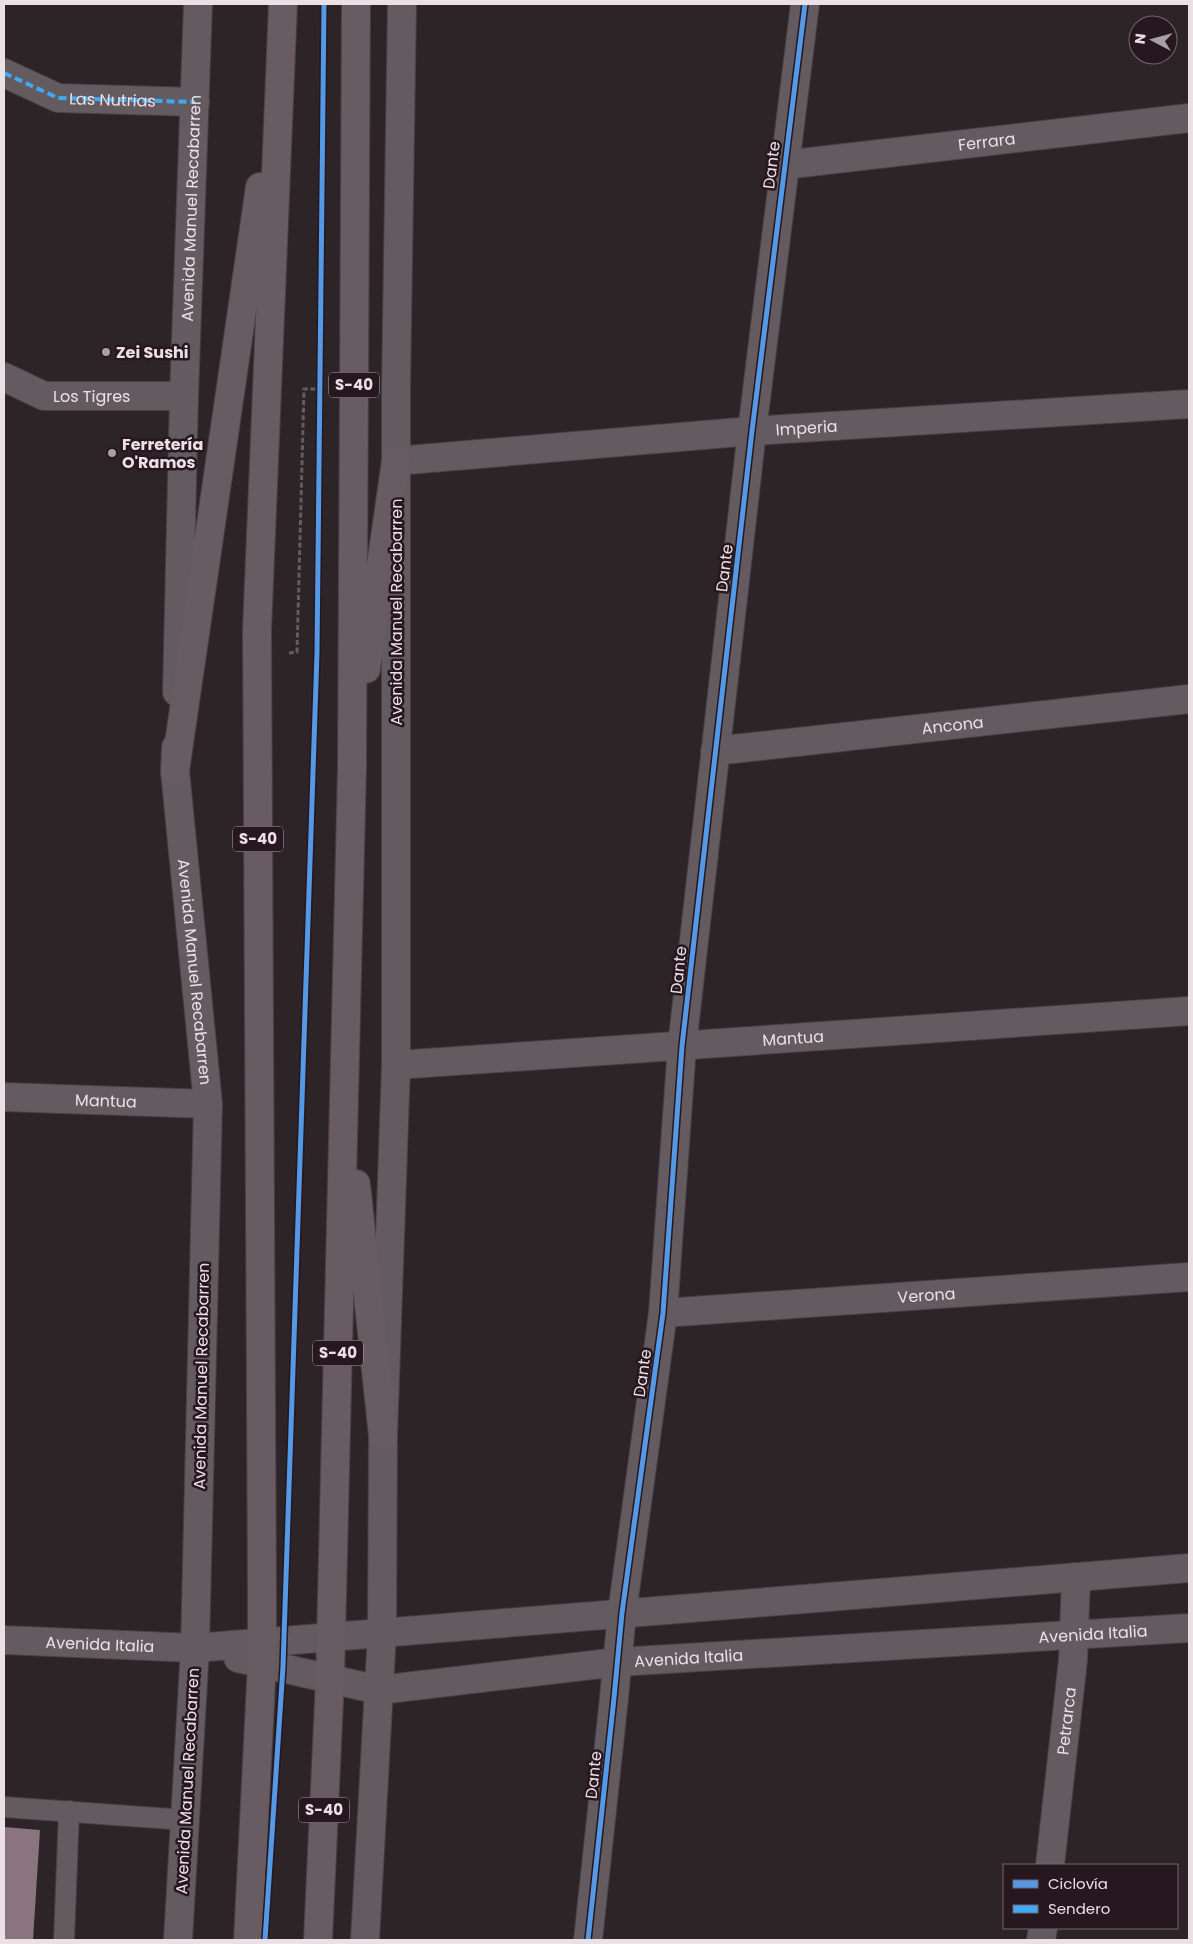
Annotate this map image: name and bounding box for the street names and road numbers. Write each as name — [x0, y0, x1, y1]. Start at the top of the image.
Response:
street label: Las Nutrias — [69, 87, 156, 113]
street label: Avenida Manuel Recabarren — [176, 94, 207, 322]
street label: Ferrara — [957, 127, 1017, 157]
street label: Dante — [757, 140, 786, 190]
road number: S-40 — [329, 372, 379, 398]
street label: Los Tigres — [53, 385, 130, 408]
street label: Imperia — [775, 415, 838, 442]
street label: Avenida Manuel Recabarren — [385, 499, 408, 725]
street label: Dante — [710, 543, 739, 593]
street label: Ancona — [921, 711, 985, 740]
road number: S-40 — [233, 826, 283, 852]
street label: Avenida Manuel Recabarren — [172, 858, 217, 1086]
street label: Dante — [665, 945, 692, 995]
street label: Mantua — [762, 1025, 825, 1052]
street label: Mantua — [75, 1088, 137, 1114]
street label: Avenida Manuel Recabarren — [188, 1262, 215, 1490]
street label: Verona — [897, 1282, 956, 1309]
road number: S-40 — [313, 1340, 363, 1366]
street label: Dante — [628, 1348, 657, 1398]
street label: Avenida Italia — [1038, 1619, 1148, 1649]
street label: Avenida Italia — [45, 1631, 155, 1658]
street label: Avenida Italia — [634, 1644, 744, 1673]
street label: Avenida Manuel Recabarren — [170, 1667, 205, 1895]
street label: Petrarca — [1051, 1686, 1082, 1756]
street label: Dante — [580, 1750, 607, 1800]
road number: S-40 — [299, 1798, 349, 1822]

